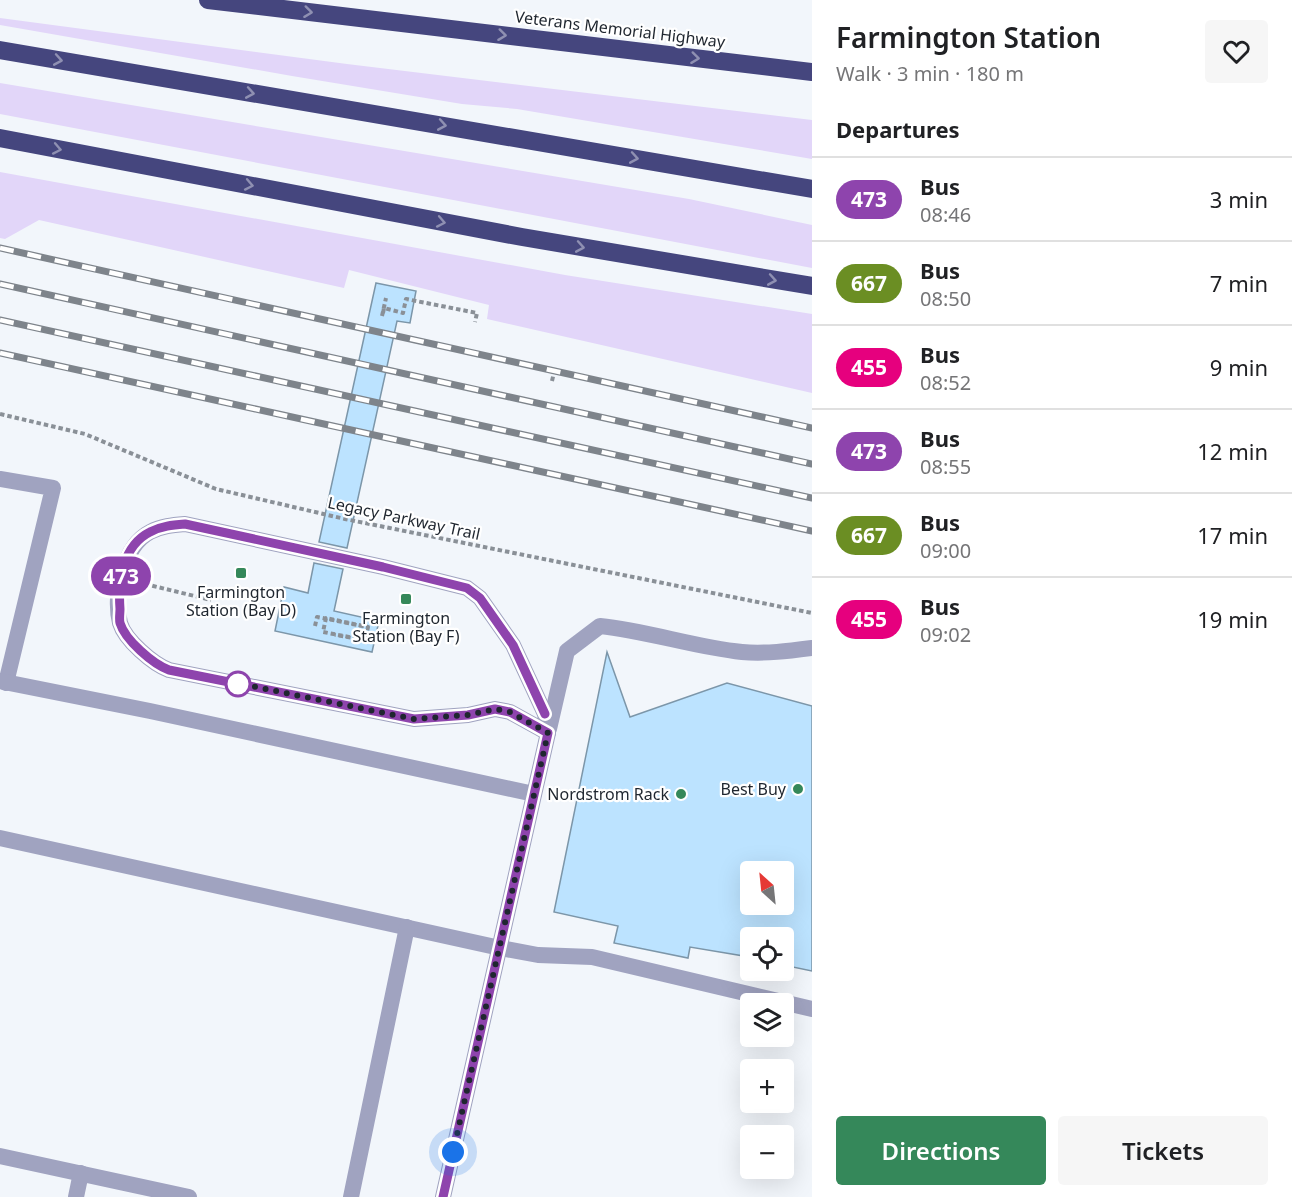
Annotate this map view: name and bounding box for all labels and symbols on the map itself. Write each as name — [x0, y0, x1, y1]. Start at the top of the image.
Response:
one-way arrow — [304, 5, 313, 18]
street label: Veterans Memorial Highway — [514, 5, 727, 53]
one-way arrow — [497, 28, 506, 41]
one-way arrow — [691, 51, 700, 64]
one-way arrow — [52, 53, 62, 66]
one-way arrow — [245, 86, 255, 98]
one-way arrow — [437, 119, 447, 131]
one-way arrow — [52, 142, 62, 155]
one-way arrow — [630, 152, 639, 164]
one-way arrow — [244, 178, 254, 191]
one-way arrow — [435, 215, 445, 228]
one-way arrow — [575, 240, 585, 253]
one-way arrow — [768, 273, 777, 285]
street label: Legacy Parkway Trail — [326, 491, 482, 545]
line badge: 473 — [86, 556, 156, 596]
marker: Farmington Station (Bay D) — [234, 566, 248, 580]
place label: Farmington Station (Bay D) — [186, 581, 296, 621]
marker: Farmington Station (Bay F) — [399, 592, 413, 606]
place label: Farmington Station (Bay F) — [352, 607, 460, 647]
unlabelled marker — [225, 671, 251, 697]
place label: Best Buy — [721, 778, 787, 800]
marker: Best Buy — [791, 782, 805, 796]
place label: Nordstrom Rack — [547, 783, 669, 805]
marker: Nordstrom Rack — [674, 787, 688, 801]
north arrow — [740, 861, 794, 915]
your location — [438, 1137, 468, 1167]

